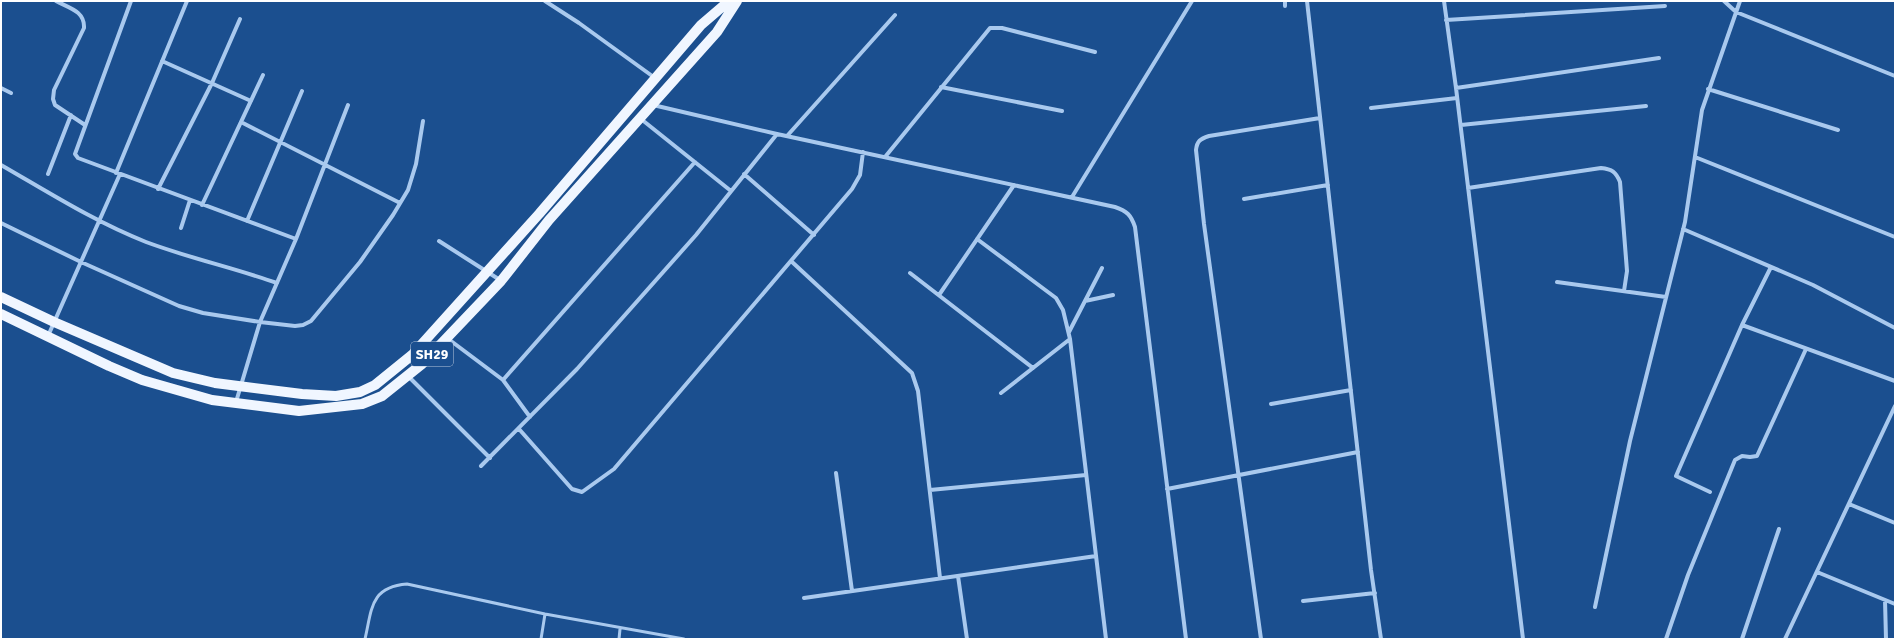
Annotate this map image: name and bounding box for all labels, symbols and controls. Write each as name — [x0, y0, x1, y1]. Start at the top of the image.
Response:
road number: SH29 — [411, 342, 453, 366]

